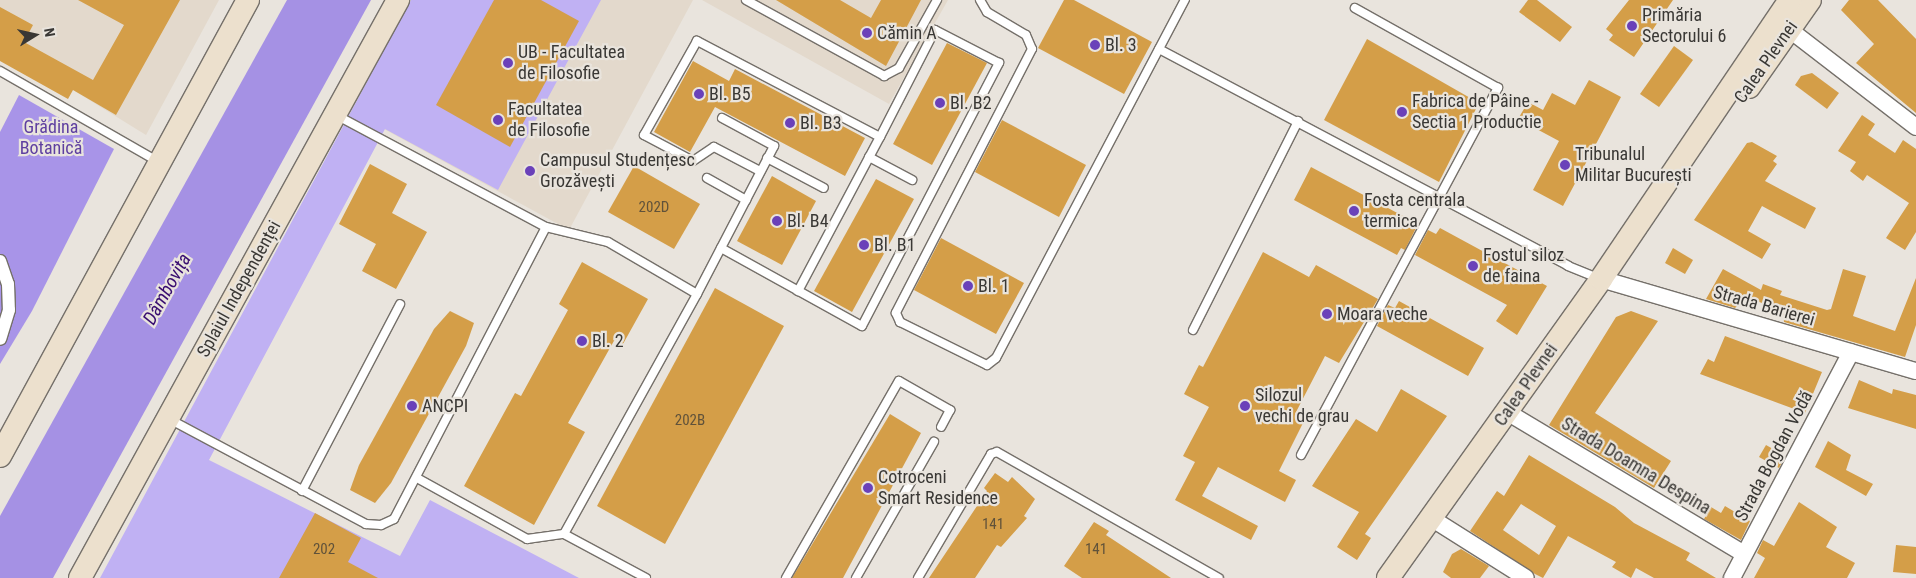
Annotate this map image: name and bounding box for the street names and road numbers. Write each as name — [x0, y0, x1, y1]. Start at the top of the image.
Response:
street label: Calea Plevnei — [1730, 17, 1802, 107]
street label: Splaiul Independenței — [193, 217, 285, 361]
street label: Strada Barierei — [1711, 281, 1817, 331]
street label: Calea Plevnei — [1490, 340, 1562, 430]
street label: Strada Bogdan Vodă — [1731, 387, 1817, 525]
street label: Strada Doamna Despina — [1557, 413, 1715, 519]

